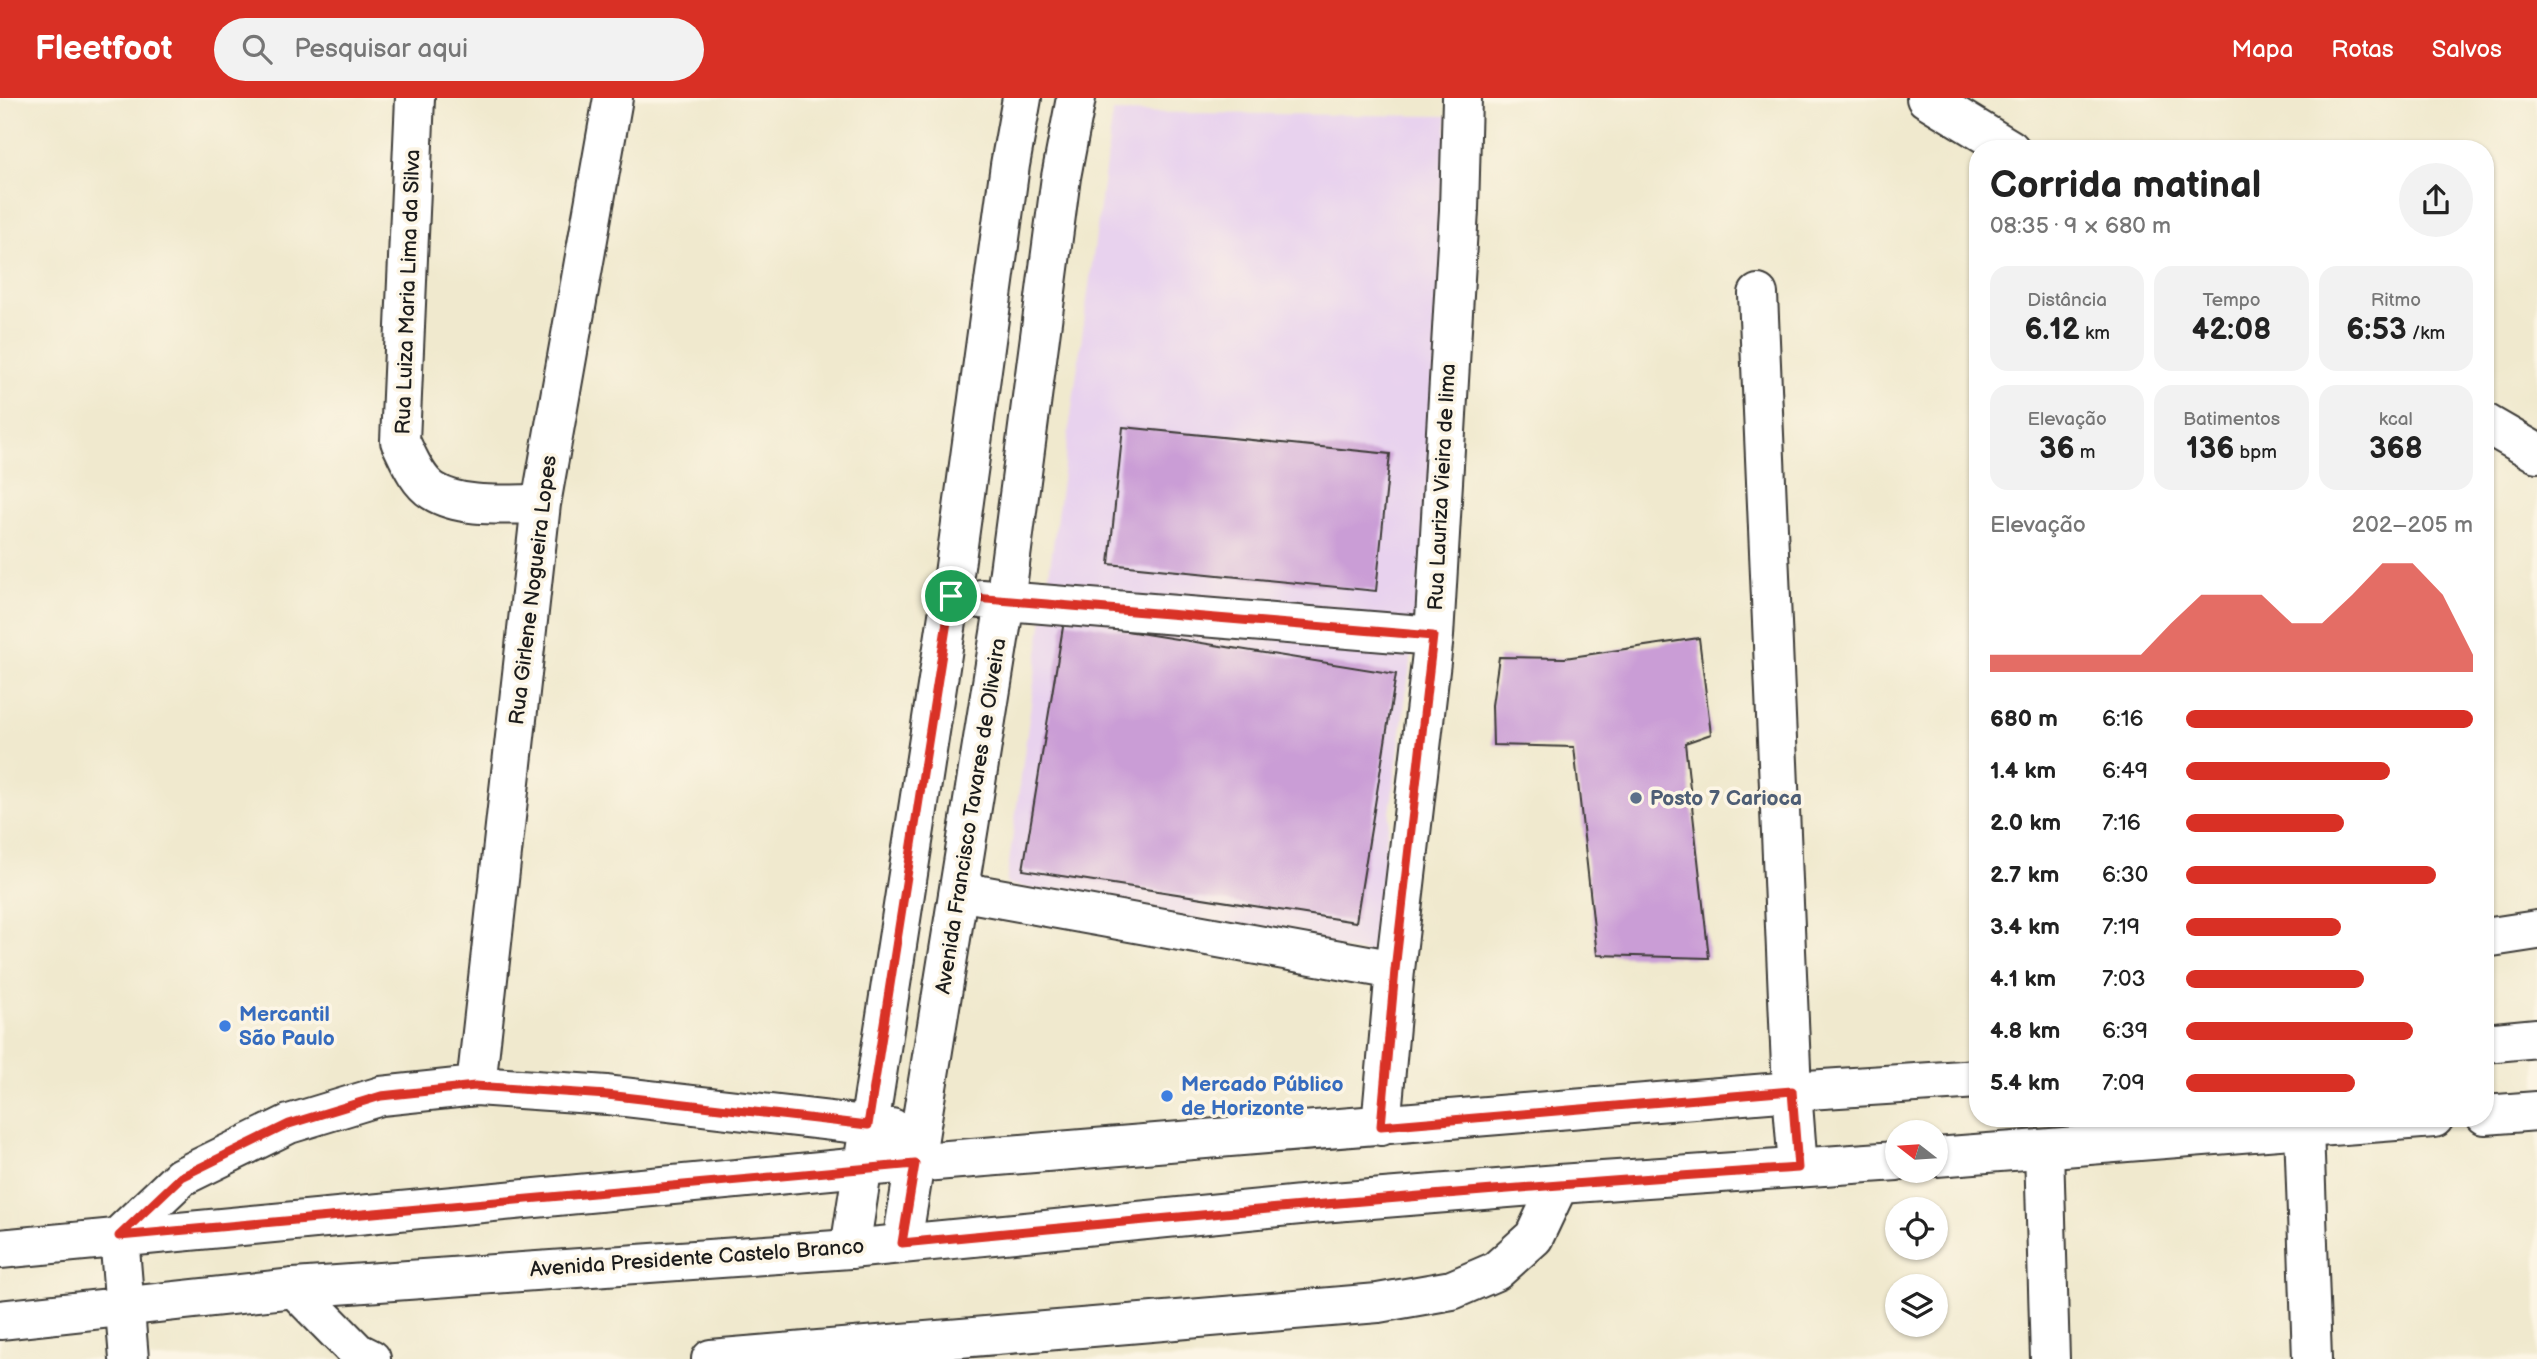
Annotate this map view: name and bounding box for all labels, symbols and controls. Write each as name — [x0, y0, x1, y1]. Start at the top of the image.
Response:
search box — [214, 18, 704, 81]
text: Fleetfoot — [35, 29, 172, 69]
icon: search — [238, 30, 276, 68]
text: Pesquisar aqui — [294, 34, 468, 65]
text: Mapa — [2231, 35, 2293, 64]
text: Rotas — [2331, 35, 2394, 64]
text: Salvos — [2432, 35, 2502, 64]
street label: Rua Luiza Maria Lima da Silva — [391, 149, 425, 435]
text: Corrida matinal — [1990, 163, 2261, 208]
button: share — [2399, 163, 2473, 237]
text: 08:35 · 9 × 680 m — [1990, 212, 2171, 240]
text: Distância — [2027, 289, 2107, 312]
text: Tempo — [2202, 289, 2261, 312]
text: Ritmo — [2371, 289, 2421, 312]
text: 6.12 — [2024, 312, 2080, 348]
text: 42:08 — [2192, 312, 2271, 348]
text: 6:53 — [2346, 312, 2407, 348]
text: km — [2080, 322, 2110, 345]
text: /km — [2407, 322, 2445, 345]
street label: Rua Lauriza Vieira de lima — [1423, 363, 1461, 611]
text: Elevação — [2028, 408, 2107, 431]
text: Batimentos — [2183, 408, 2280, 431]
text: kcal — [2379, 408, 2413, 431]
text: 36 — [2039, 431, 2075, 467]
text: 136 — [2186, 431, 2234, 467]
text: 368 — [2369, 431, 2423, 467]
text: m — [2075, 441, 2095, 464]
text: bpm — [2234, 441, 2277, 464]
street label: Rua Girlene Nogueira Lopes — [504, 454, 562, 726]
text: Elevação — [1990, 511, 2086, 539]
text: 202–205 m — [2352, 511, 2473, 539]
pin — [921, 566, 981, 626]
icon: arrive — [932, 577, 970, 615]
street label: Avenida Francisco Tavares de Oliveira — [930, 636, 1012, 996]
text: 680 m — [1990, 705, 2058, 733]
text: 6:16 — [2102, 705, 2144, 733]
text: 1.4 km — [1990, 757, 2056, 785]
text: 6:49 — [2102, 757, 2148, 785]
place label: Posto 7 Carioca — [1650, 786, 1802, 811]
marker: Posto 7 Carioca — [1628, 790, 1644, 806]
text: 2.0 km — [1990, 809, 2061, 837]
text: 7:16 — [2102, 809, 2141, 837]
text: 2.7 km — [1990, 861, 2059, 889]
text: 6:30 — [2102, 861, 2148, 889]
text: 3.4 km — [1990, 913, 2060, 941]
text: 7:19 — [2102, 913, 2140, 941]
text: 4.1 km — [1990, 965, 2056, 993]
text: 7:03 — [2102, 965, 2146, 993]
place label: Mercantil São Paulo — [239, 1002, 335, 1051]
text: 4.8 km — [1990, 1017, 2060, 1045]
text: 6:39 — [2102, 1017, 2148, 1045]
marker: Mercantil São Paulo — [217, 1018, 233, 1034]
text: 5.4 km — [1990, 1069, 2060, 1097]
text: 7:09 — [2102, 1069, 2145, 1097]
place label: Mercado Público de Horizonte — [1181, 1072, 1344, 1121]
marker: Mercado Público de Horizonte — [1159, 1088, 1175, 1104]
north arrow — [1885, 1120, 1948, 1183]
map controls — [1885, 1120, 1948, 1337]
button: locate — [1885, 1197, 1948, 1260]
street label: Avenida Presidente Castelo Branco — [529, 1234, 865, 1282]
button: layers — [1885, 1274, 1948, 1337]

